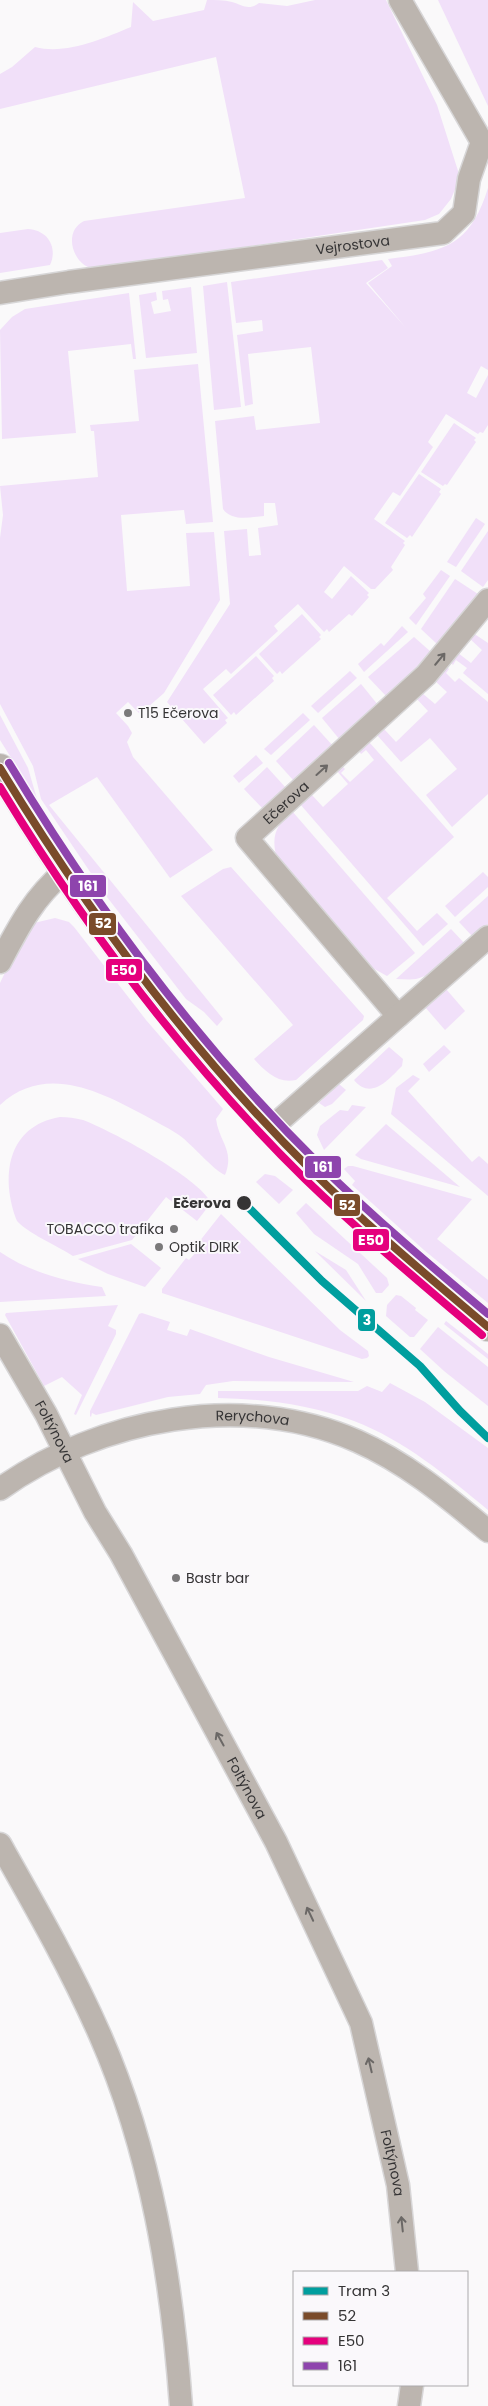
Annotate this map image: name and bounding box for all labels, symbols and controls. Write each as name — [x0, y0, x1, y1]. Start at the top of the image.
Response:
street label: Vejrostova — [314, 230, 391, 260]
one-way arrow — [434, 653, 445, 666]
place label: T15 Ečerova — [138, 703, 218, 723]
marker: T15 Ečerova — [122, 707, 134, 719]
one-way arrow — [315, 764, 328, 776]
street label: Ečerova — [258, 776, 313, 829]
line badge: 161 — [69, 874, 107, 898]
text: 161 — [78, 876, 98, 896]
line badge: 52 — [88, 912, 117, 936]
text: 52 — [94, 913, 112, 933]
line badge: E50 — [105, 958, 143, 982]
text: E50 — [111, 960, 137, 980]
line badge: 161 — [304, 1155, 342, 1179]
text: 161 — [313, 1157, 333, 1177]
place label: Ečerova — [173, 1193, 231, 1213]
line badge: 52 — [333, 1193, 361, 1217]
marker: Ečerova — [235, 1194, 253, 1212]
text: 52 — [338, 1195, 356, 1215]
place label: TOBACCO trafika — [47, 1219, 164, 1239]
marker: TOBACCO trafika — [168, 1223, 180, 1235]
line badge: E50 — [352, 1228, 390, 1252]
text: E50 — [358, 1230, 384, 1250]
place label: Optik DIRK — [169, 1237, 240, 1257]
marker: Optik DIRK — [153, 1241, 165, 1253]
line badge: 3 — [357, 1308, 376, 1332]
text: 3 — [363, 1310, 371, 1330]
street label: Foltýnova — [30, 1397, 79, 1466]
street label: Rerychova — [215, 1405, 291, 1431]
place label: Bastr bar — [186, 1568, 250, 1588]
marker: Bastr bar — [170, 1572, 182, 1584]
one-way arrow — [215, 1732, 225, 1746]
street label: Foltýnova — [222, 1753, 272, 1822]
one-way arrow — [305, 1907, 315, 1922]
one-way arrow — [365, 2057, 374, 2073]
street label: Foltýnova — [376, 2128, 409, 2197]
one-way arrow — [397, 2216, 407, 2232]
legend — [293, 2271, 468, 2386]
text: Tram 3 — [338, 2280, 390, 2301]
text: 52 — [338, 2305, 356, 2326]
text: E50 — [338, 2330, 365, 2351]
text: 161 — [338, 2355, 357, 2376]

